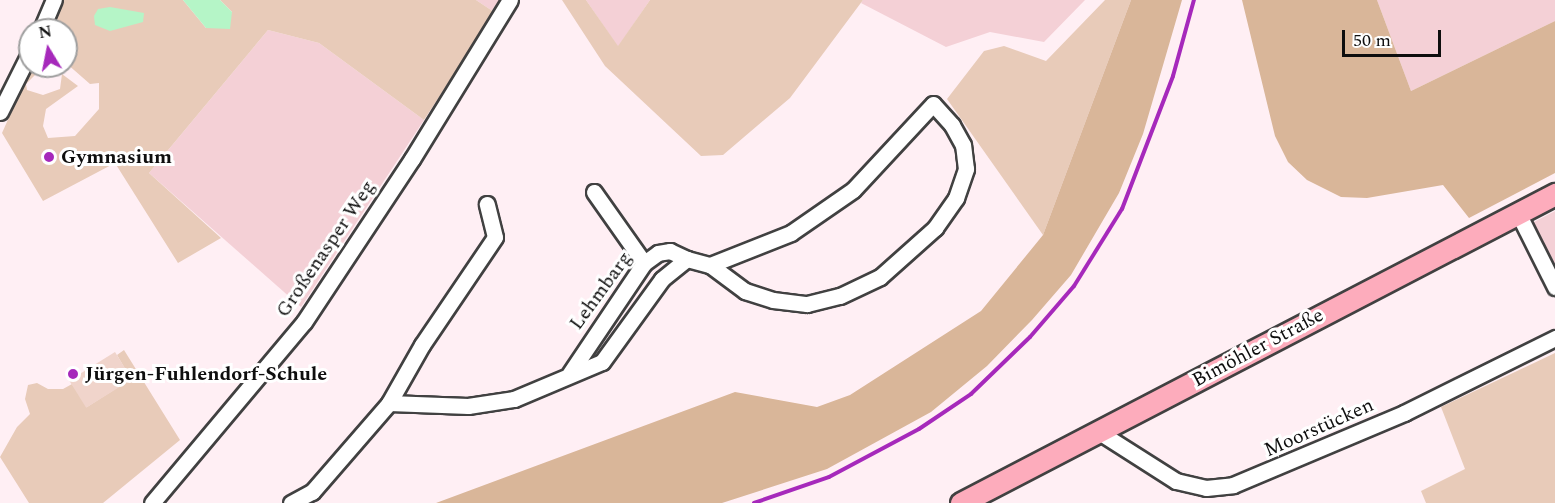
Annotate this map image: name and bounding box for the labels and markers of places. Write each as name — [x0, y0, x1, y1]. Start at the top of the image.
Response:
place label: Gymnasium — [61, 145, 172, 169]
marker: Gymnasium — [42, 150, 56, 164]
place label: Jürgen-Fuhlendorf-Schule — [85, 362, 327, 386]
marker: Jürgen-Fuhlendorf-Schule — [66, 367, 80, 381]

